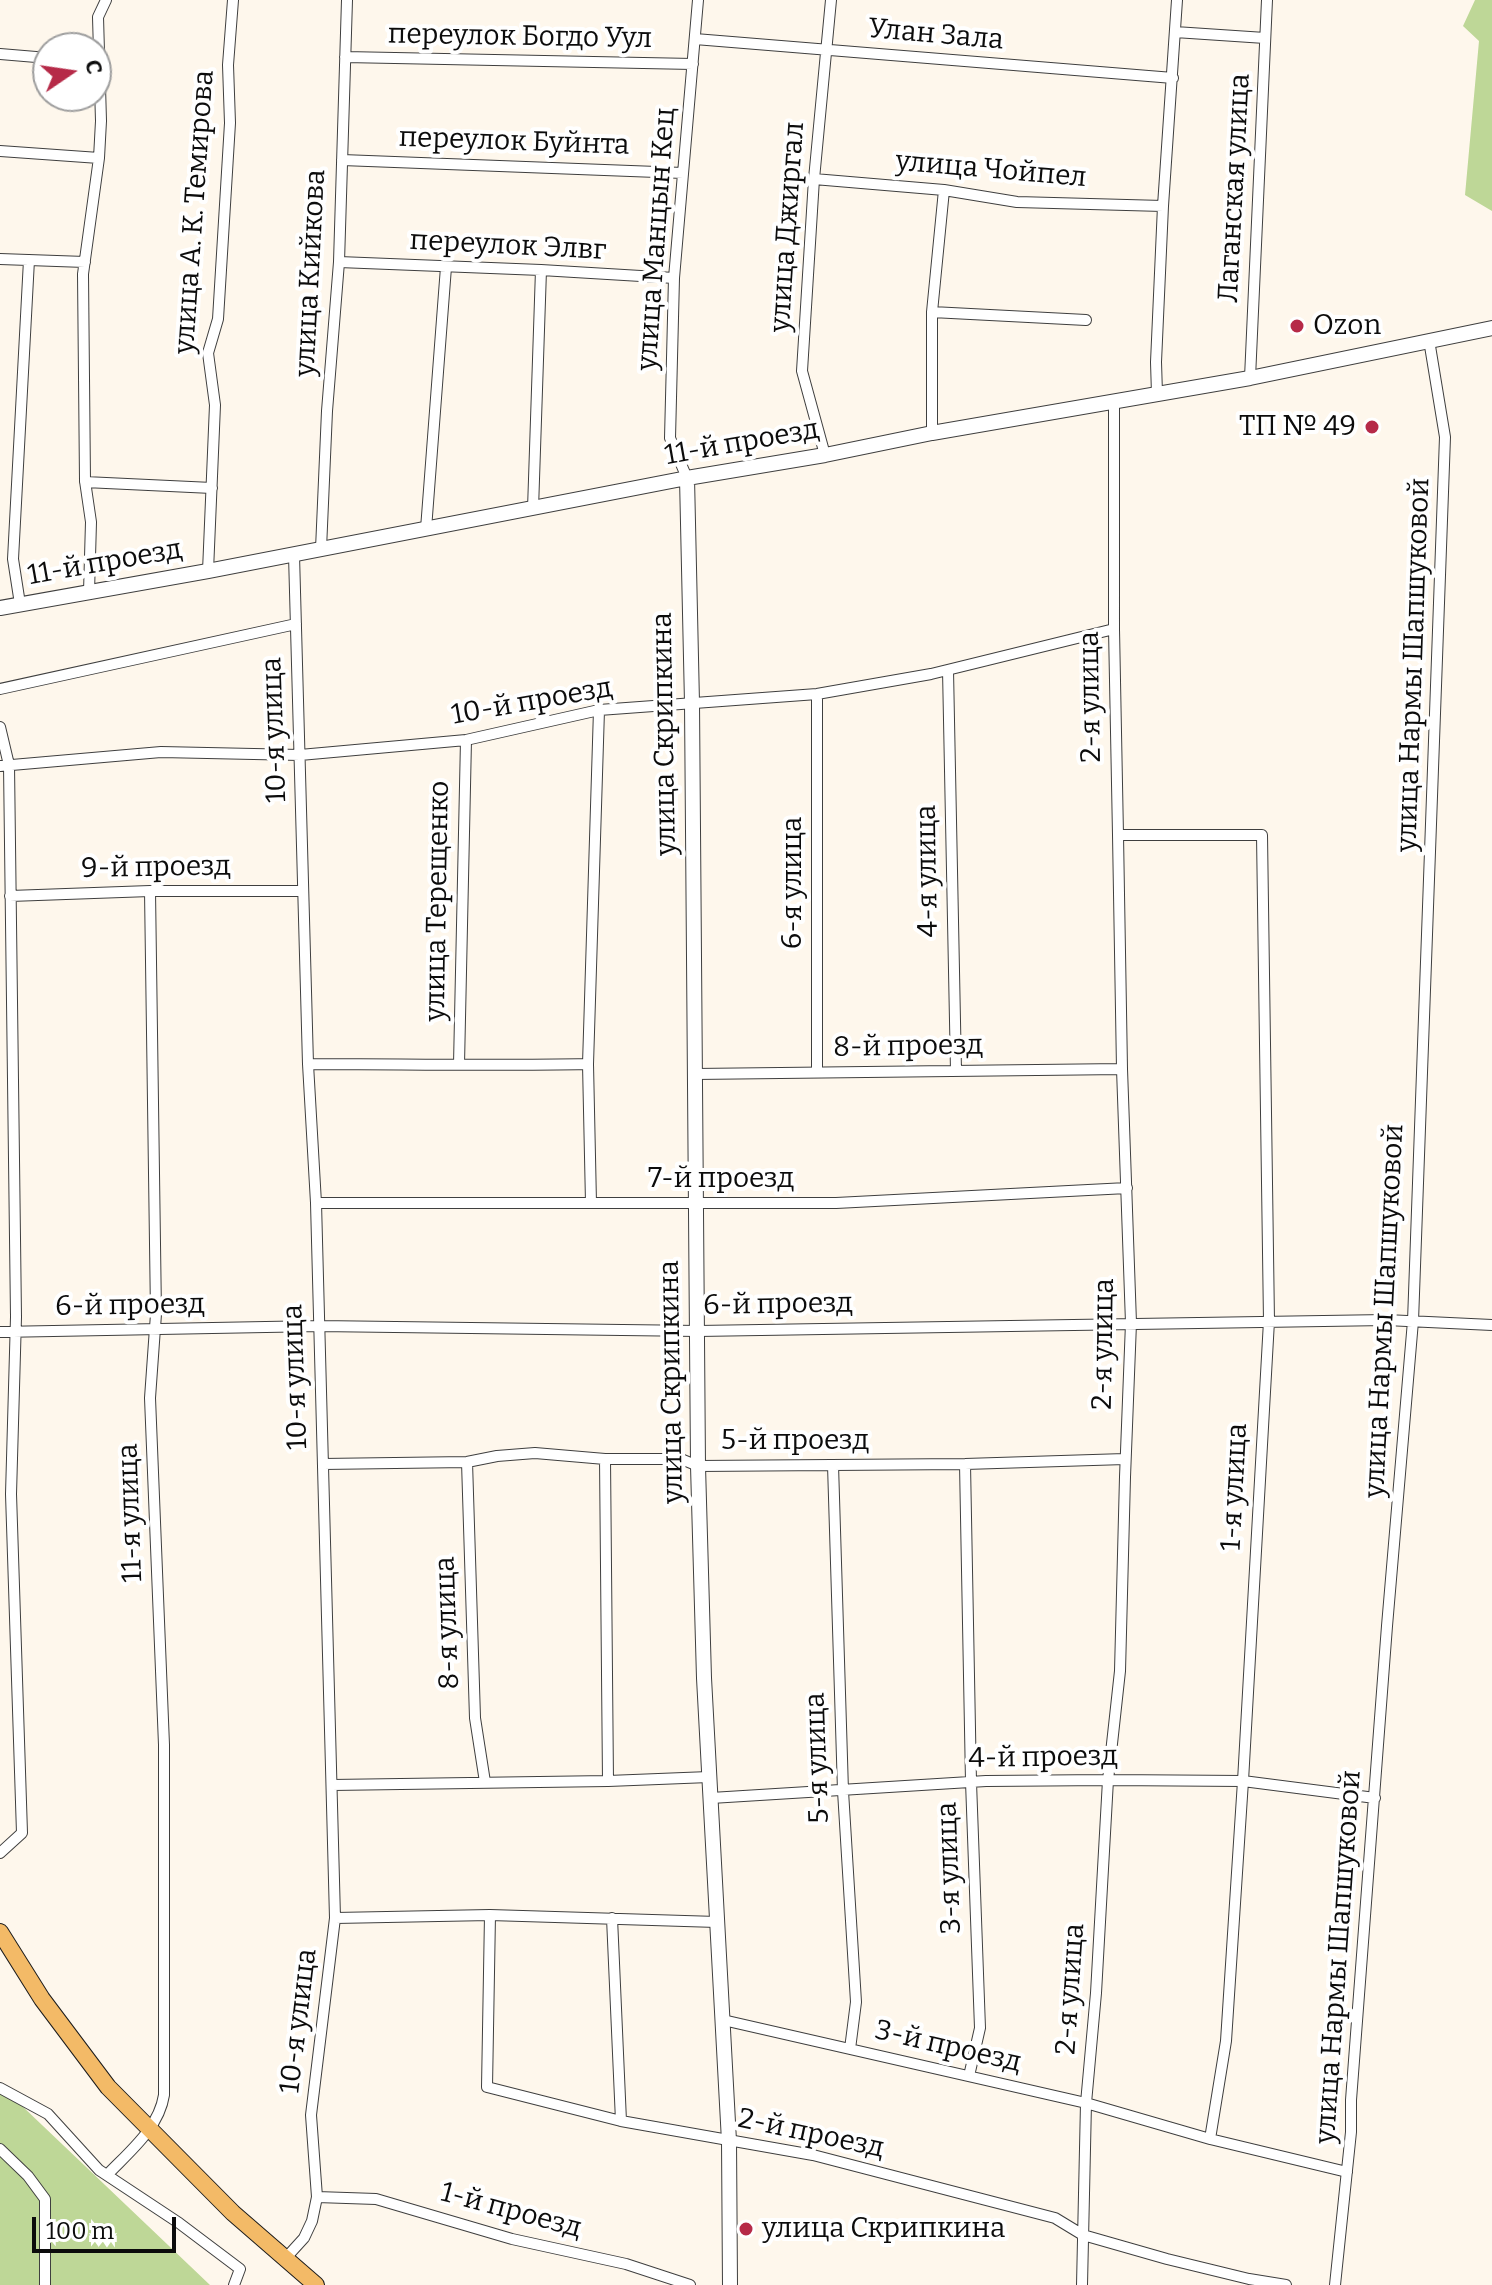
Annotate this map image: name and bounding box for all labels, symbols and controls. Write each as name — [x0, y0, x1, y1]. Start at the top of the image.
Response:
street label: Улан Зала — [867, 12, 1005, 58]
street label: переулок Богдо Уул — [388, 18, 652, 56]
north arrow — [32, 32, 112, 112]
text: С — [79, 57, 109, 77]
street label: улица А. К. Темирова — [168, 69, 222, 355]
street label: Лаганская улица — [1212, 73, 1258, 303]
street label: улица Манцын Кец — [631, 106, 683, 372]
street label: переулок Буйнта — [398, 121, 630, 163]
street label: улица Джиргал — [764, 121, 812, 333]
street label: улица Чойпел — [894, 145, 1088, 195]
street label: улица Кийкова — [289, 169, 333, 377]
street label: переулок Элвг — [409, 224, 607, 268]
place label: Ozon — [1313, 309, 1381, 343]
marker: Ozon — [1288, 317, 1306, 335]
place label: ТП № 49 — [1239, 410, 1356, 444]
street label: 11-й проезд — [662, 413, 822, 473]
marker: ТП № 49 — [1363, 418, 1381, 436]
street label: улица Нармы Шапшуковой — [1391, 477, 1437, 853]
street label: 11-й проезд — [25, 533, 185, 593]
street label: улица Скрипкина — [646, 612, 684, 856]
street label: 2-я улица — [1073, 631, 1109, 763]
street label: 10-я улица — [256, 657, 294, 803]
street label: 10-й проезд — [449, 671, 615, 733]
street label: улица Терещенко — [419, 780, 457, 1022]
street label: 4-я улица — [910, 804, 946, 938]
street label: 6-я улица — [776, 817, 810, 949]
street label: 9-й проезд — [81, 850, 231, 886]
street label: 8-й проезд — [833, 1029, 983, 1065]
street label: улица Нармы Шапшуковой — [1358, 1123, 1412, 1499]
street label: 7-й проезд — [648, 1162, 794, 1196]
street label: улица Скрипкина — [653, 1260, 691, 1504]
street label: 2-я улица — [1086, 1278, 1122, 1410]
street label: 6-й проезд — [703, 1287, 853, 1323]
street label: 6-й проезд — [55, 1288, 205, 1324]
street label: 10-я улица — [277, 1304, 315, 1450]
street label: 1-я улица — [1215, 1422, 1255, 1552]
street label: 5-й проезд — [721, 1424, 869, 1458]
street label: 11-я улица — [112, 1443, 150, 1583]
street label: 8-я улица — [429, 1556, 467, 1690]
street label: 5-я улица — [799, 1692, 837, 1824]
street label: 4-й проезд — [968, 1740, 1118, 1776]
street label: улица Нармы Шапшуковой — [1309, 1769, 1369, 2145]
street label: 3-я улица — [931, 1801, 969, 1935]
street label: 2-я улица — [1050, 1922, 1092, 2056]
street label: 10-я улица — [273, 1947, 325, 2095]
street label: 3-й проезд — [872, 2014, 1024, 2080]
street label: 2-й проезд — [735, 2102, 887, 2166]
street label: 1-й проезд — [437, 2176, 585, 2246]
scale bar — [36, 2201, 180, 2251]
place label: улица Скрипкина — [762, 2212, 1005, 2246]
text: 100 m — [46, 2217, 114, 2245]
marker: улица Скрипкина — [737, 2220, 755, 2238]

